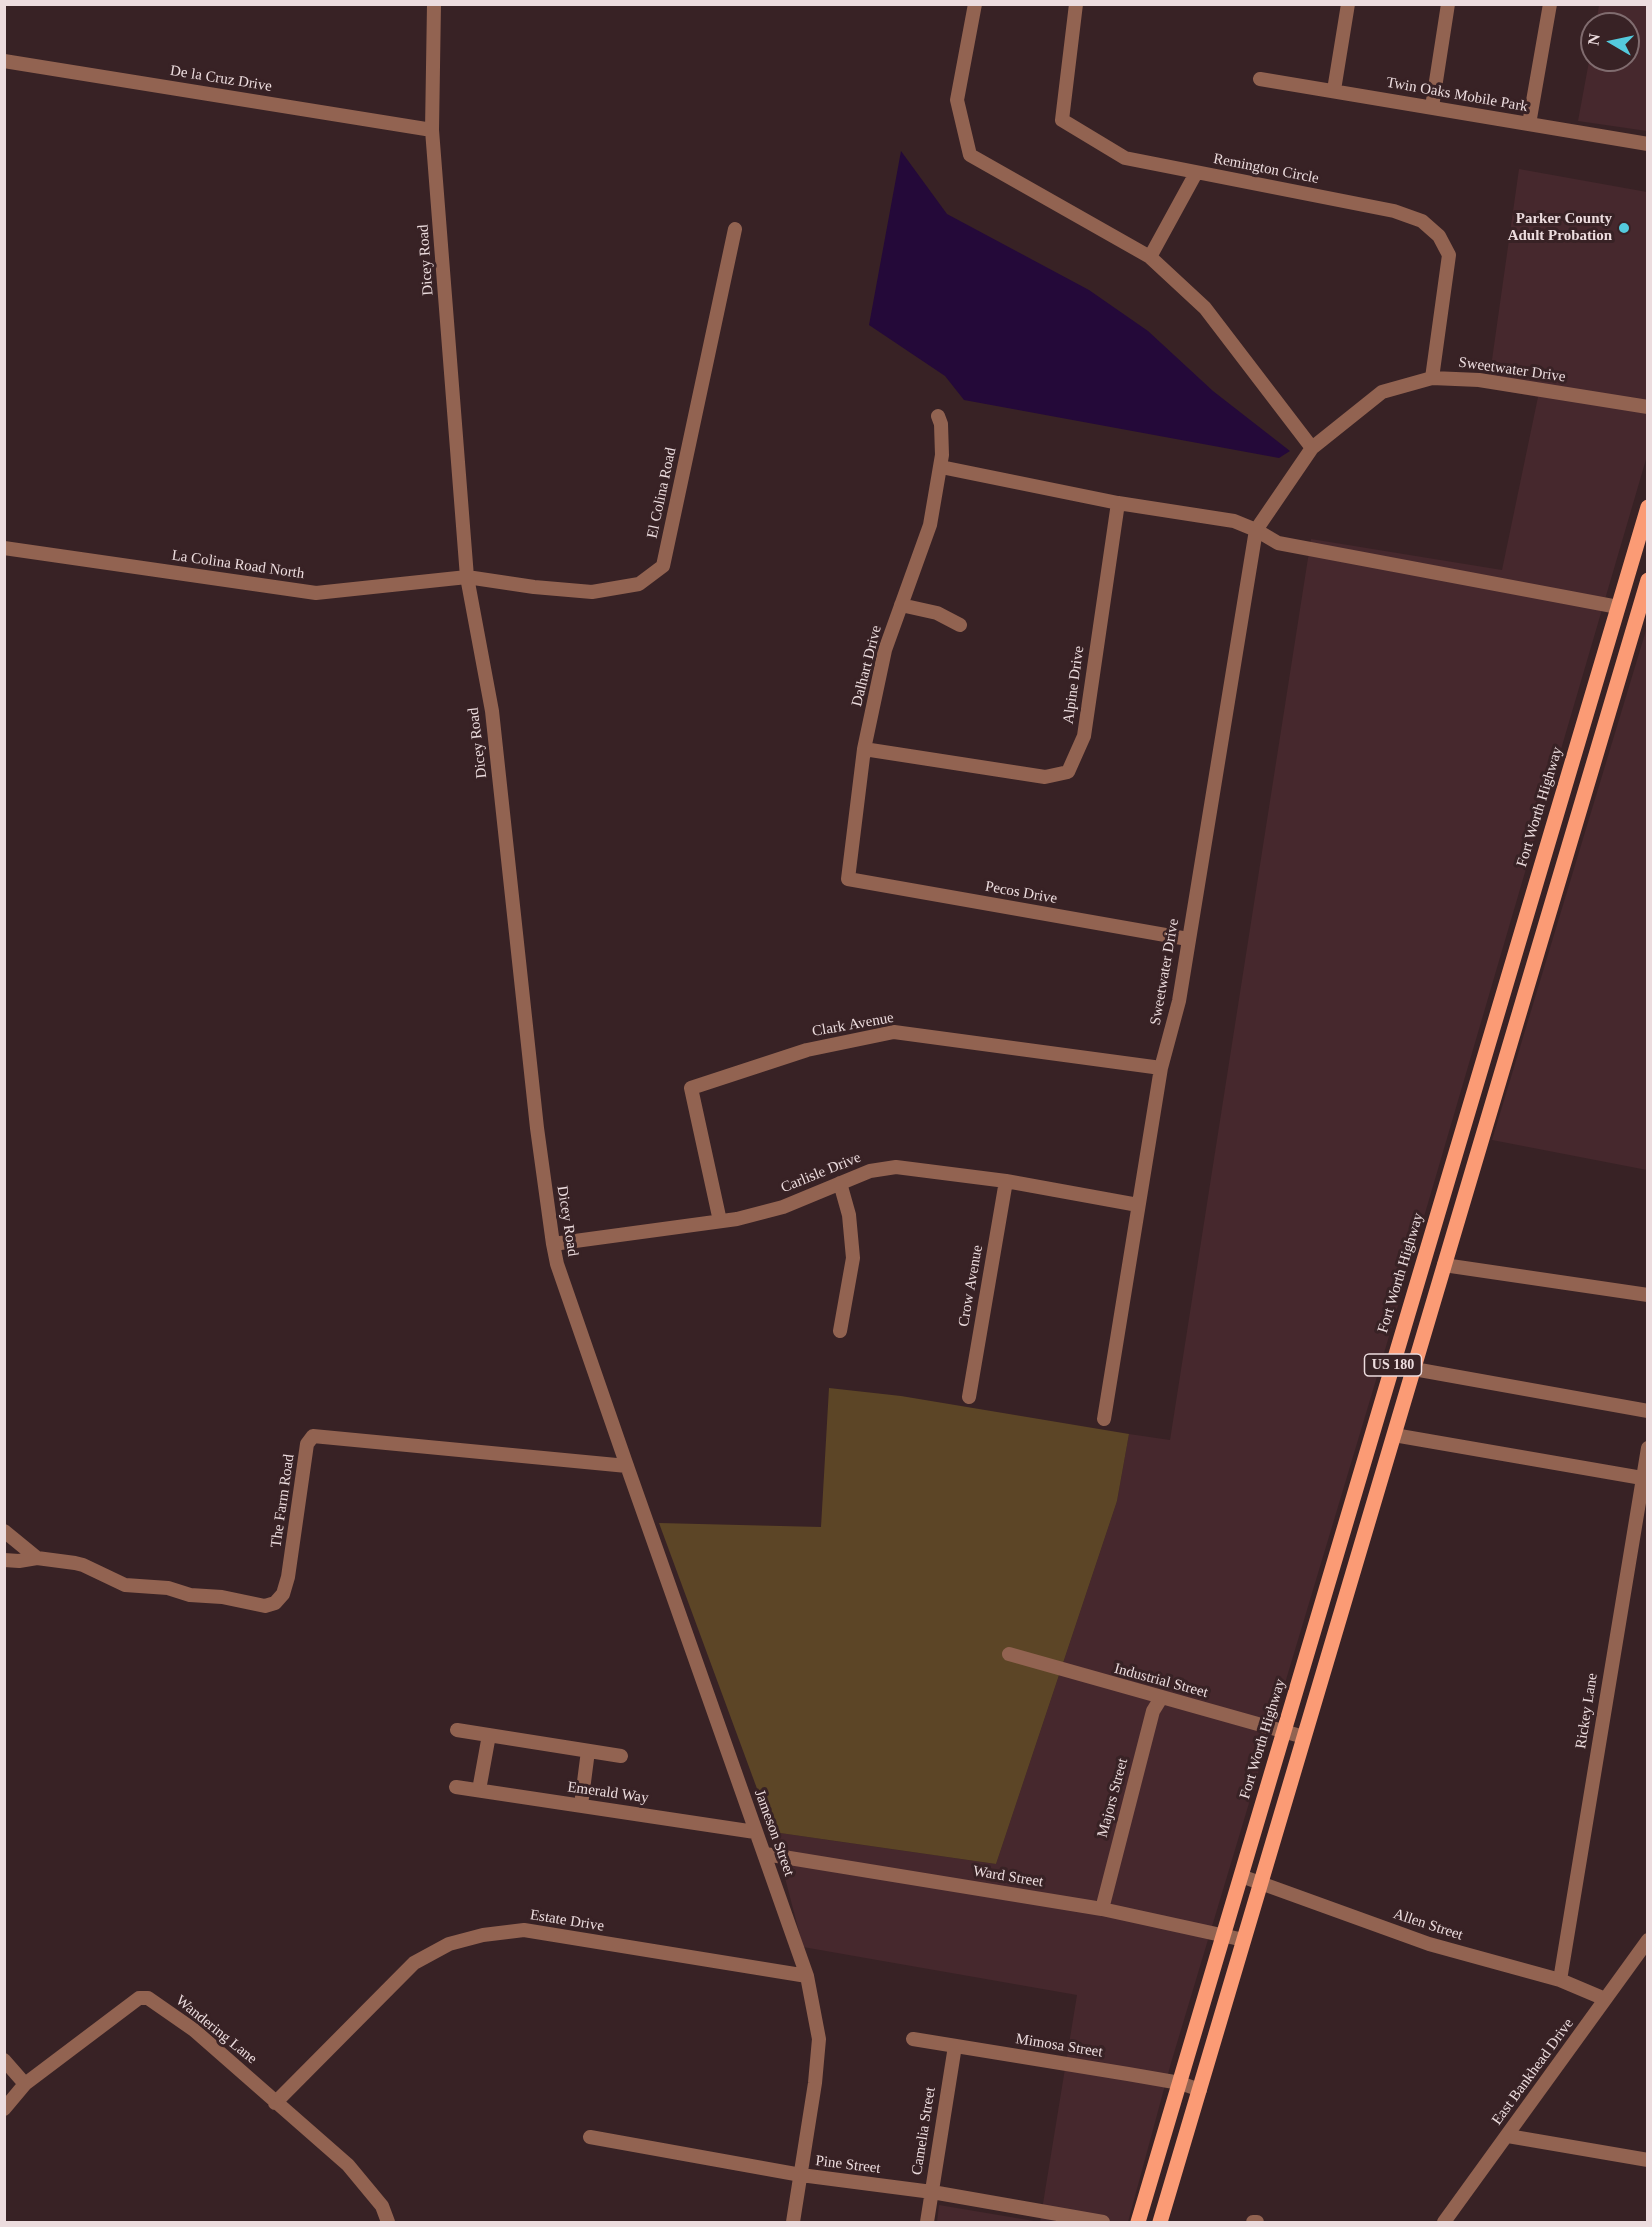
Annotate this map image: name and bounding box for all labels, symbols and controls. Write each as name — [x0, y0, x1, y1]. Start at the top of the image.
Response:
north arrow — [1580, 12, 1640, 72]
text: N — [1584, 32, 1603, 46]
street label: De la Cruz Drive — [169, 62, 273, 96]
street label: Twin Oaks Mobile Park — [1385, 74, 1529, 116]
street label: Remington Circle — [1212, 150, 1320, 188]
place label: Parker County Adult Probation — [1508, 210, 1612, 245]
marker: Parker County Adult Probation — [1617, 221, 1631, 235]
street label: Dicey Road — [415, 224, 437, 296]
street label: Sweetwater Drive — [1457, 354, 1567, 386]
street label: El Colina Road — [644, 446, 680, 540]
street label: La Colina Road North — [171, 547, 305, 583]
street label: Dalhart Drive — [848, 624, 886, 708]
street label: Alpine Drive — [1060, 645, 1088, 725]
street label: Dicey Road — [465, 707, 491, 779]
street label: Fort Worth Highway — [1513, 745, 1567, 869]
street label: Pecos Drive — [984, 878, 1058, 908]
street label: Sweetwater Drive — [1147, 917, 1183, 1027]
street label: Clark Avenue — [811, 1009, 895, 1041]
street label: Carlisle Drive — [778, 1149, 864, 1197]
street label: Dicey Road — [553, 1184, 581, 1258]
street label: Fort Worth Highway — [1374, 1211, 1428, 1335]
street label: Crow Avenue — [955, 1244, 987, 1328]
road number: US 180 — [1364, 1354, 1422, 1376]
street label: The Farm Road — [268, 1453, 298, 1549]
street label: Industrial Street — [1112, 1660, 1210, 1702]
street label: Rickey Lane — [1572, 1672, 1602, 1750]
street label: Fort Worth Highway — [1236, 1677, 1290, 1801]
street label: Majors Street — [1094, 1756, 1132, 1840]
street label: Emerald Way — [566, 1778, 650, 1808]
street label: Jameson Street — [750, 1787, 798, 1879]
street label: Ward Street — [972, 1863, 1044, 1891]
street label: Allen Street — [1391, 1905, 1465, 1945]
street label: Estate Drive — [529, 1906, 605, 1936]
street label: Wandering Lane — [172, 1992, 260, 2068]
street label: East Bankhead Drive — [1488, 2015, 1578, 2129]
street label: Mimosa Street — [1014, 2030, 1104, 2062]
street label: Camelia Street — [908, 2086, 940, 2176]
street label: Pine Street — [814, 2152, 882, 2178]

